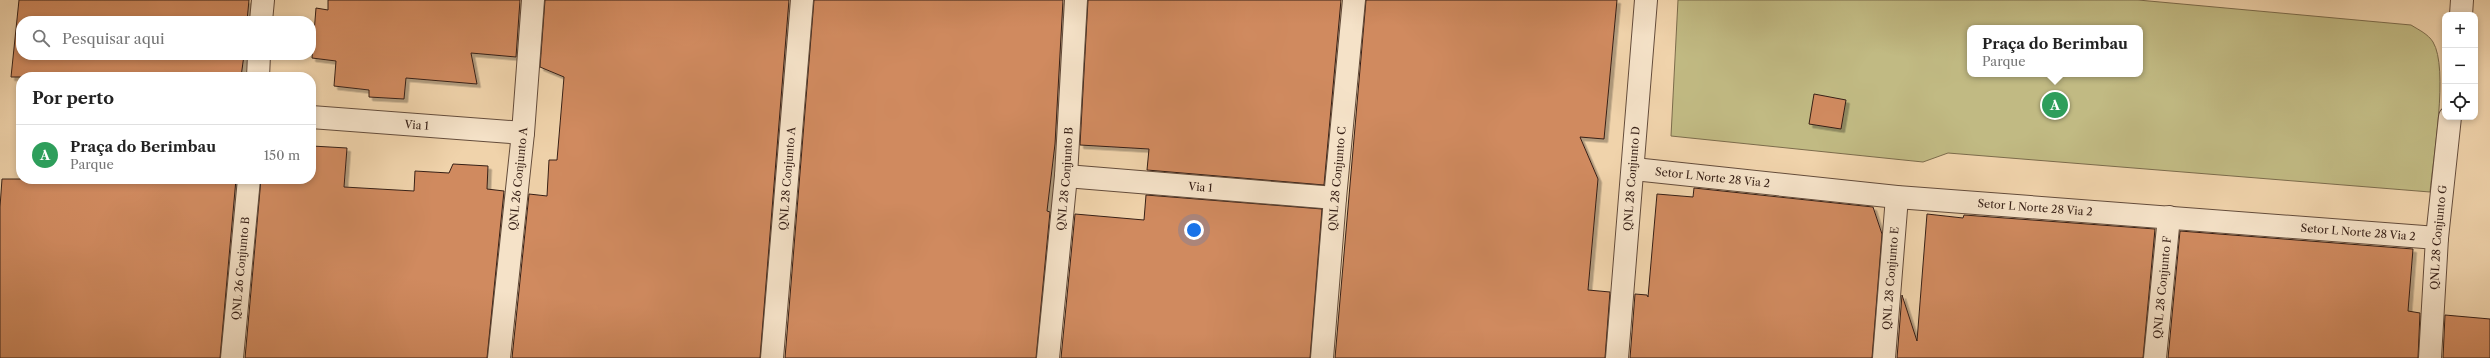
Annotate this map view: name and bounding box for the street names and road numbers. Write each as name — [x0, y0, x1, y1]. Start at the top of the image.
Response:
street label: Via 1 — [403, 117, 430, 133]
street label: QNL 28 Conjunto A — [776, 125, 798, 231]
street label: QNL 26 Conjunto A — [506, 126, 530, 231]
street label: QNL 28 Conjunto B — [1054, 126, 1076, 231]
street label: QNL 28 Conjunto C — [1325, 126, 1349, 231]
street label: QNL 28 Conjunto D — [1620, 126, 1643, 232]
street label: Setor L Norte 28 Via 2 — [1654, 164, 1771, 190]
street label: Via 1 — [1187, 179, 1214, 195]
street label: QNL 28 Conjunto G — [2427, 184, 2450, 290]
street label: Setor L Norte 28 Via 2 — [1977, 196, 2093, 219]
street label: QNL 26 Conjunto B — [229, 216, 252, 321]
street label: Setor L Norte 28 Via 2 — [2300, 221, 2416, 243]
street label: QNL 28 Conjunto E — [1879, 226, 1902, 331]
street label: QNL 28 Conjunto F — [2150, 235, 2174, 339]

